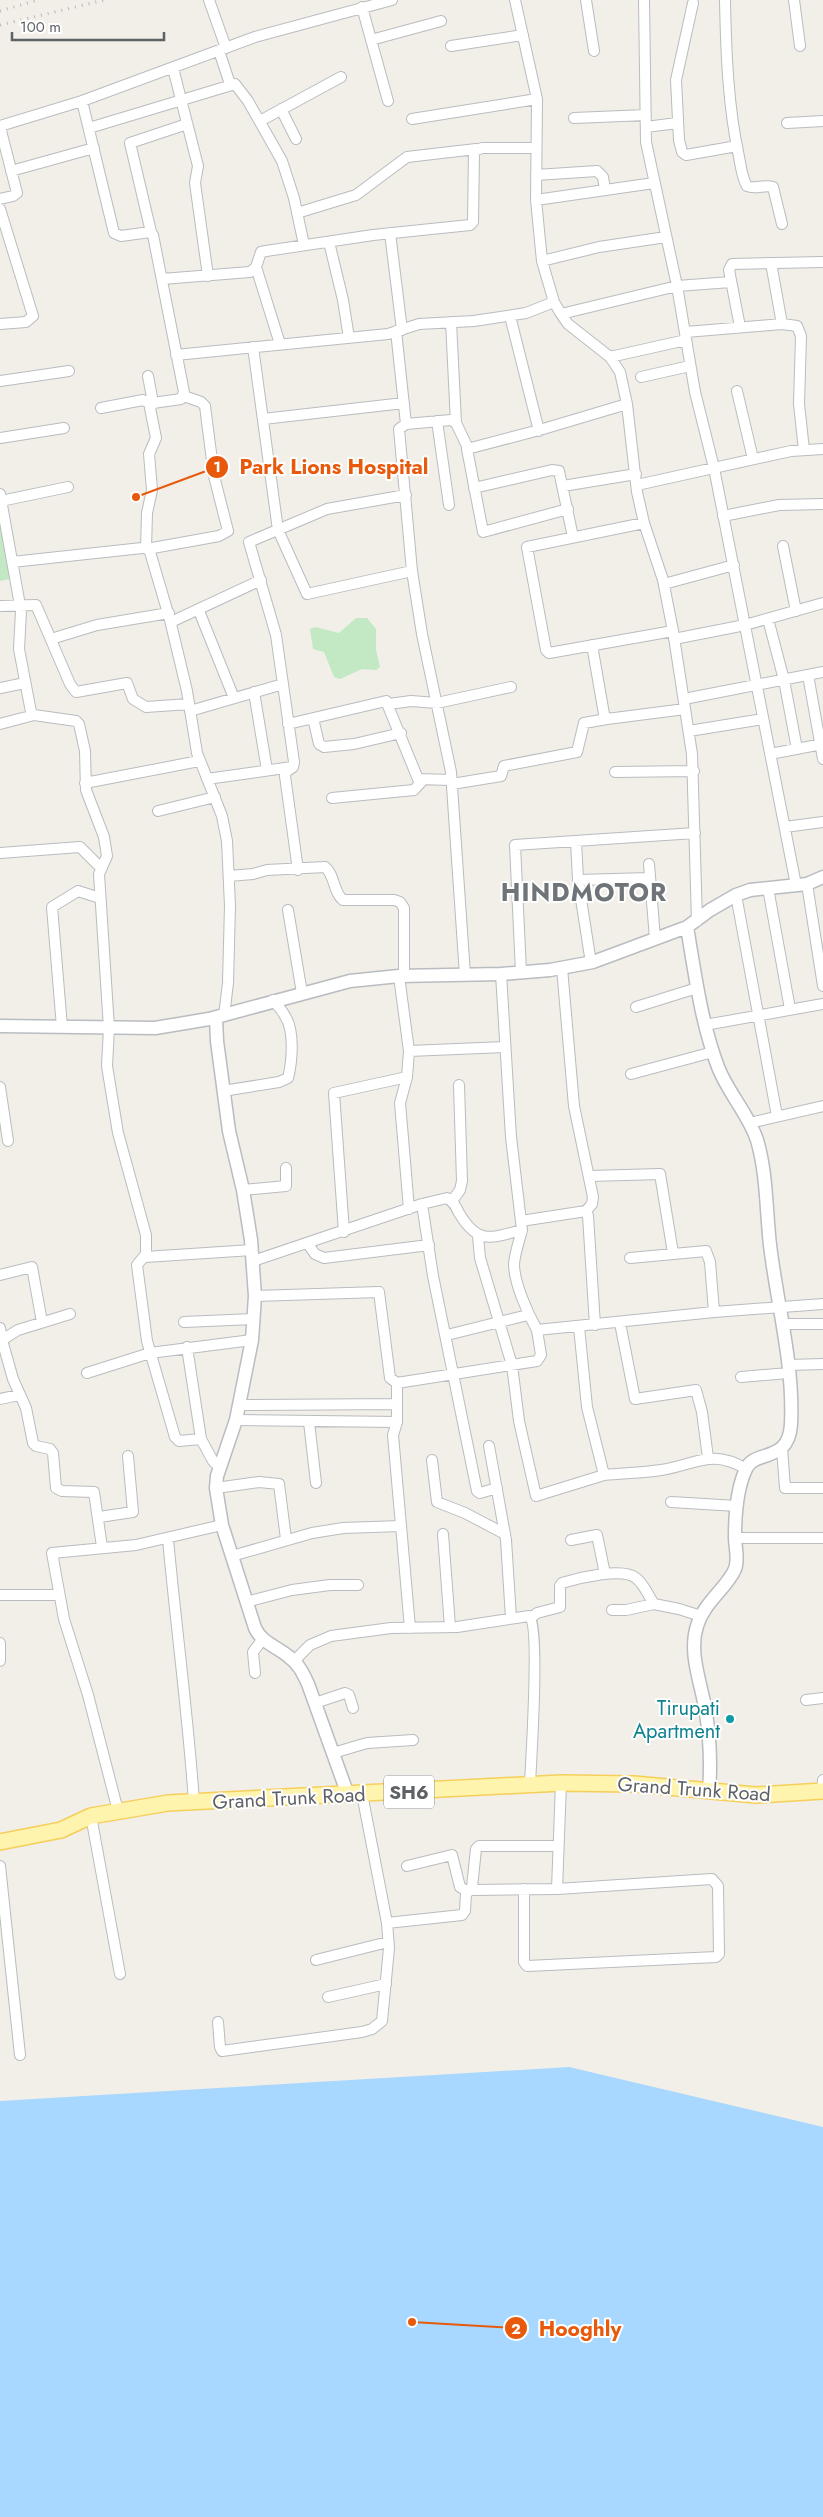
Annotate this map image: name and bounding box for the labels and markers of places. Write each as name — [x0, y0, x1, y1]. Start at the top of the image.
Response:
callout: Park Lions Hospital — [205, 449, 439, 485]
place label: Tirupati Apartment — [633, 1694, 720, 1746]
marker: Tirupati Apartment — [724, 1713, 736, 1725]
callout: Hooghly — [504, 2310, 631, 2346]

